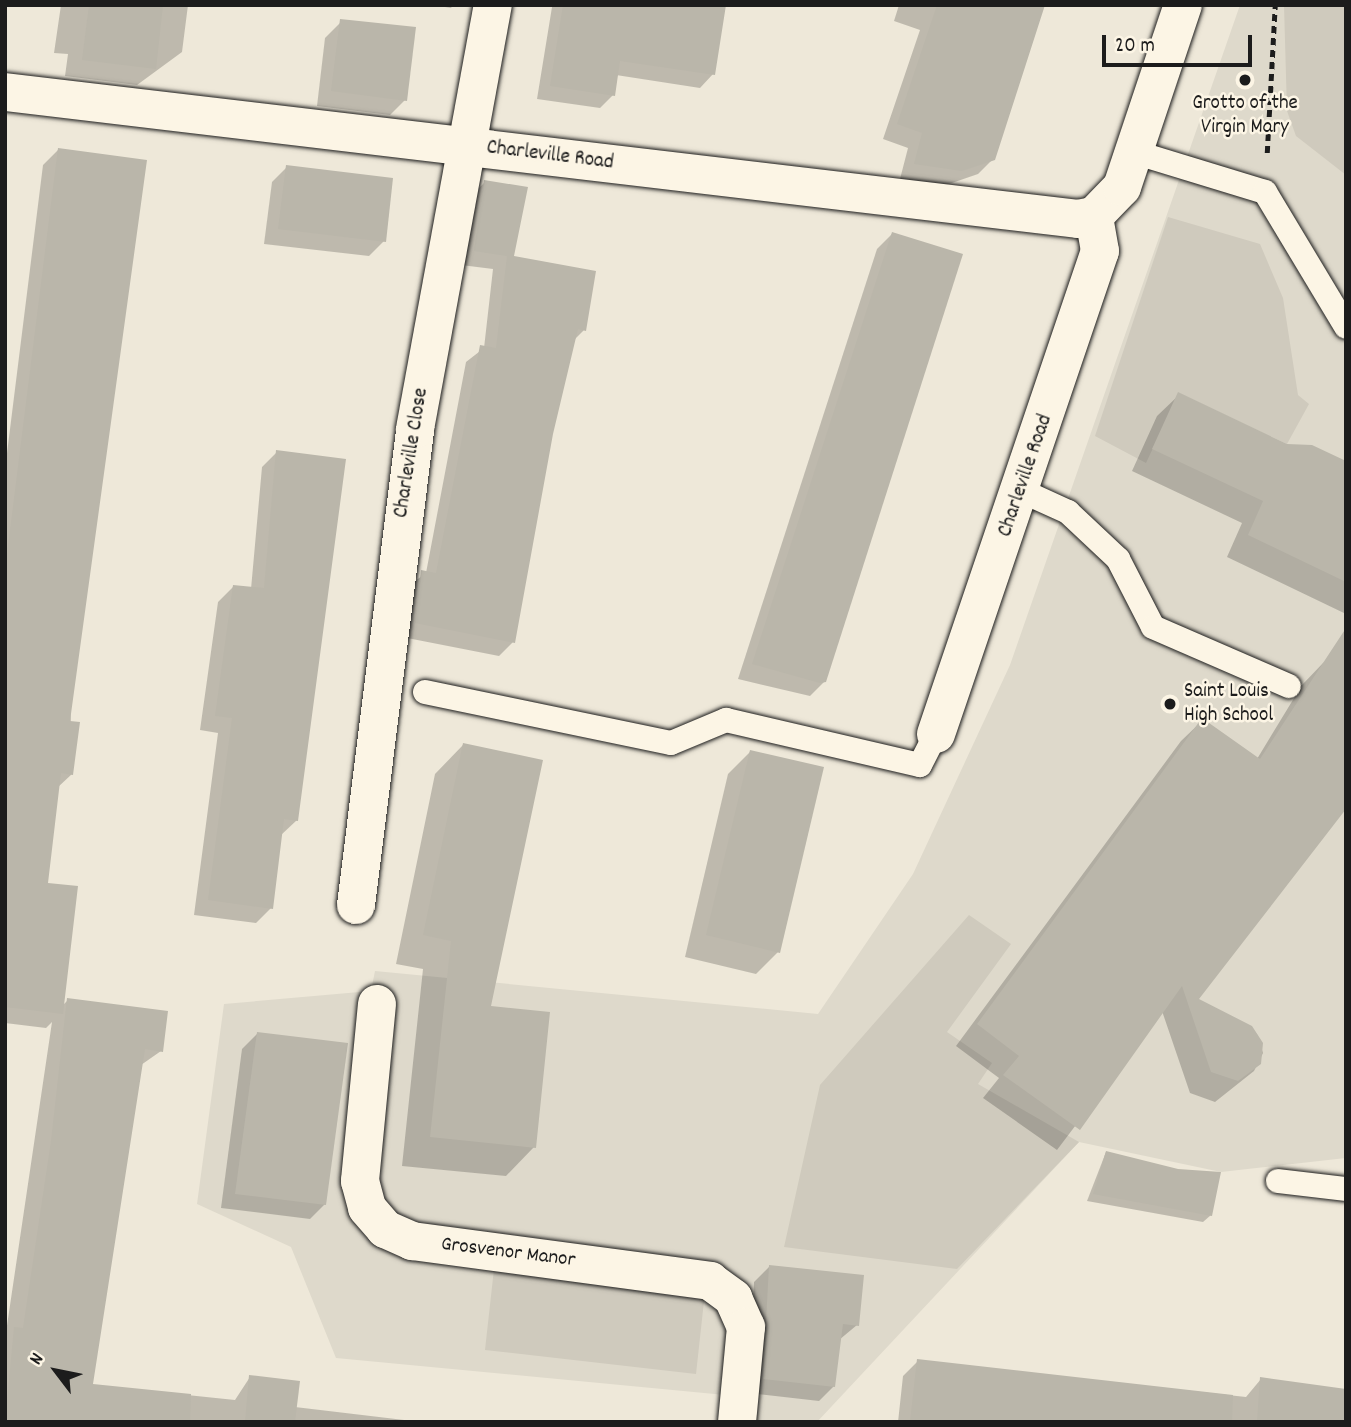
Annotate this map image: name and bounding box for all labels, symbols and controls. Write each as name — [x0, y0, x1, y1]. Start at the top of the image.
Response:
scale bar — [1106, 21, 1256, 65]
text: 20 m — [1115, 32, 1155, 62]
marker: Grotto of the Virgin Mary — [1237, 72, 1253, 88]
place label: Grotto of the Virgin Mary — [1192, 91, 1298, 141]
street label: Charleville Road — [485, 136, 615, 176]
street label: Charleville Close — [389, 386, 435, 520]
street label: Charleville Road — [993, 411, 1059, 541]
place label: Saint Louis High School — [1184, 679, 1273, 729]
marker: Saint Louis High School — [1162, 696, 1178, 712]
street label: Grosvenor Manor — [439, 1232, 577, 1274]
north arrow — [21, 1336, 91, 1406]
text: N — [24, 1348, 52, 1371]

